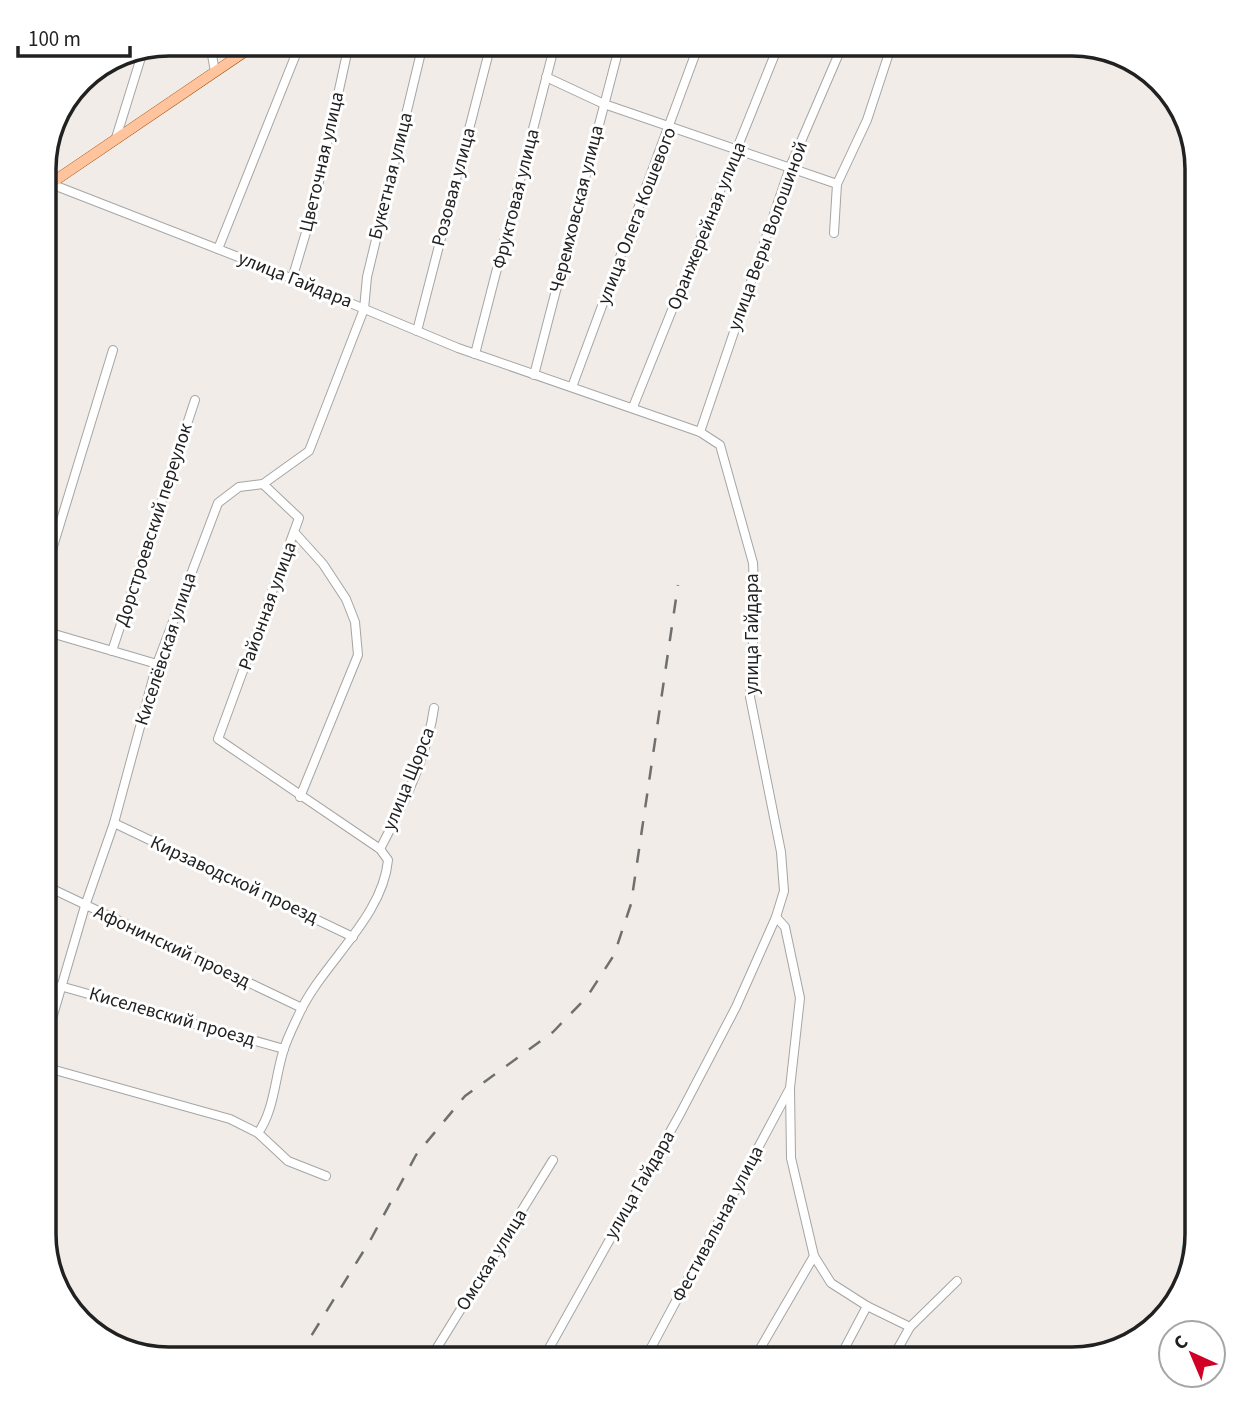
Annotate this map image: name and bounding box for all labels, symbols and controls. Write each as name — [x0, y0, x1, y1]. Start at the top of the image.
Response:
scale bar — [18, 14, 130, 58]
text: 100 m — [28, 24, 81, 54]
street label: Цветочная улица — [293, 89, 351, 235]
street label: Букетная улица — [362, 110, 420, 242]
street label: Черемховская улица — [543, 122, 611, 296]
street label: улица Олега Кошевого — [591, 123, 683, 309]
street label: Розовая улица — [425, 125, 483, 249]
street label: Фруктовая улица — [486, 126, 546, 272]
street label: улица Веры Волошиной — [721, 137, 815, 335]
street label: Оранжерейная улица — [661, 138, 753, 314]
street label: улица Гайдара — [234, 245, 356, 315]
street label: Дорстроевский переулок — [108, 419, 200, 630]
street label: Районная улица — [232, 538, 304, 674]
street label: Киселёвская улица — [129, 569, 203, 729]
street label: улица Гайдара — [739, 573, 766, 695]
street label: улица Щорса — [376, 723, 442, 835]
street label: Кирзаводской проезд — [146, 829, 322, 931]
street label: Афонинский проезд — [89, 899, 255, 995]
street label: Киселевский проезд — [86, 980, 258, 1054]
street label: улица Гайдара — [598, 1126, 682, 1244]
street label: Фестивальная улица — [665, 1141, 771, 1307]
street label: Омская улица — [450, 1204, 534, 1316]
north arrow — [1157, 1319, 1227, 1389]
text: С — [1168, 1329, 1195, 1356]

